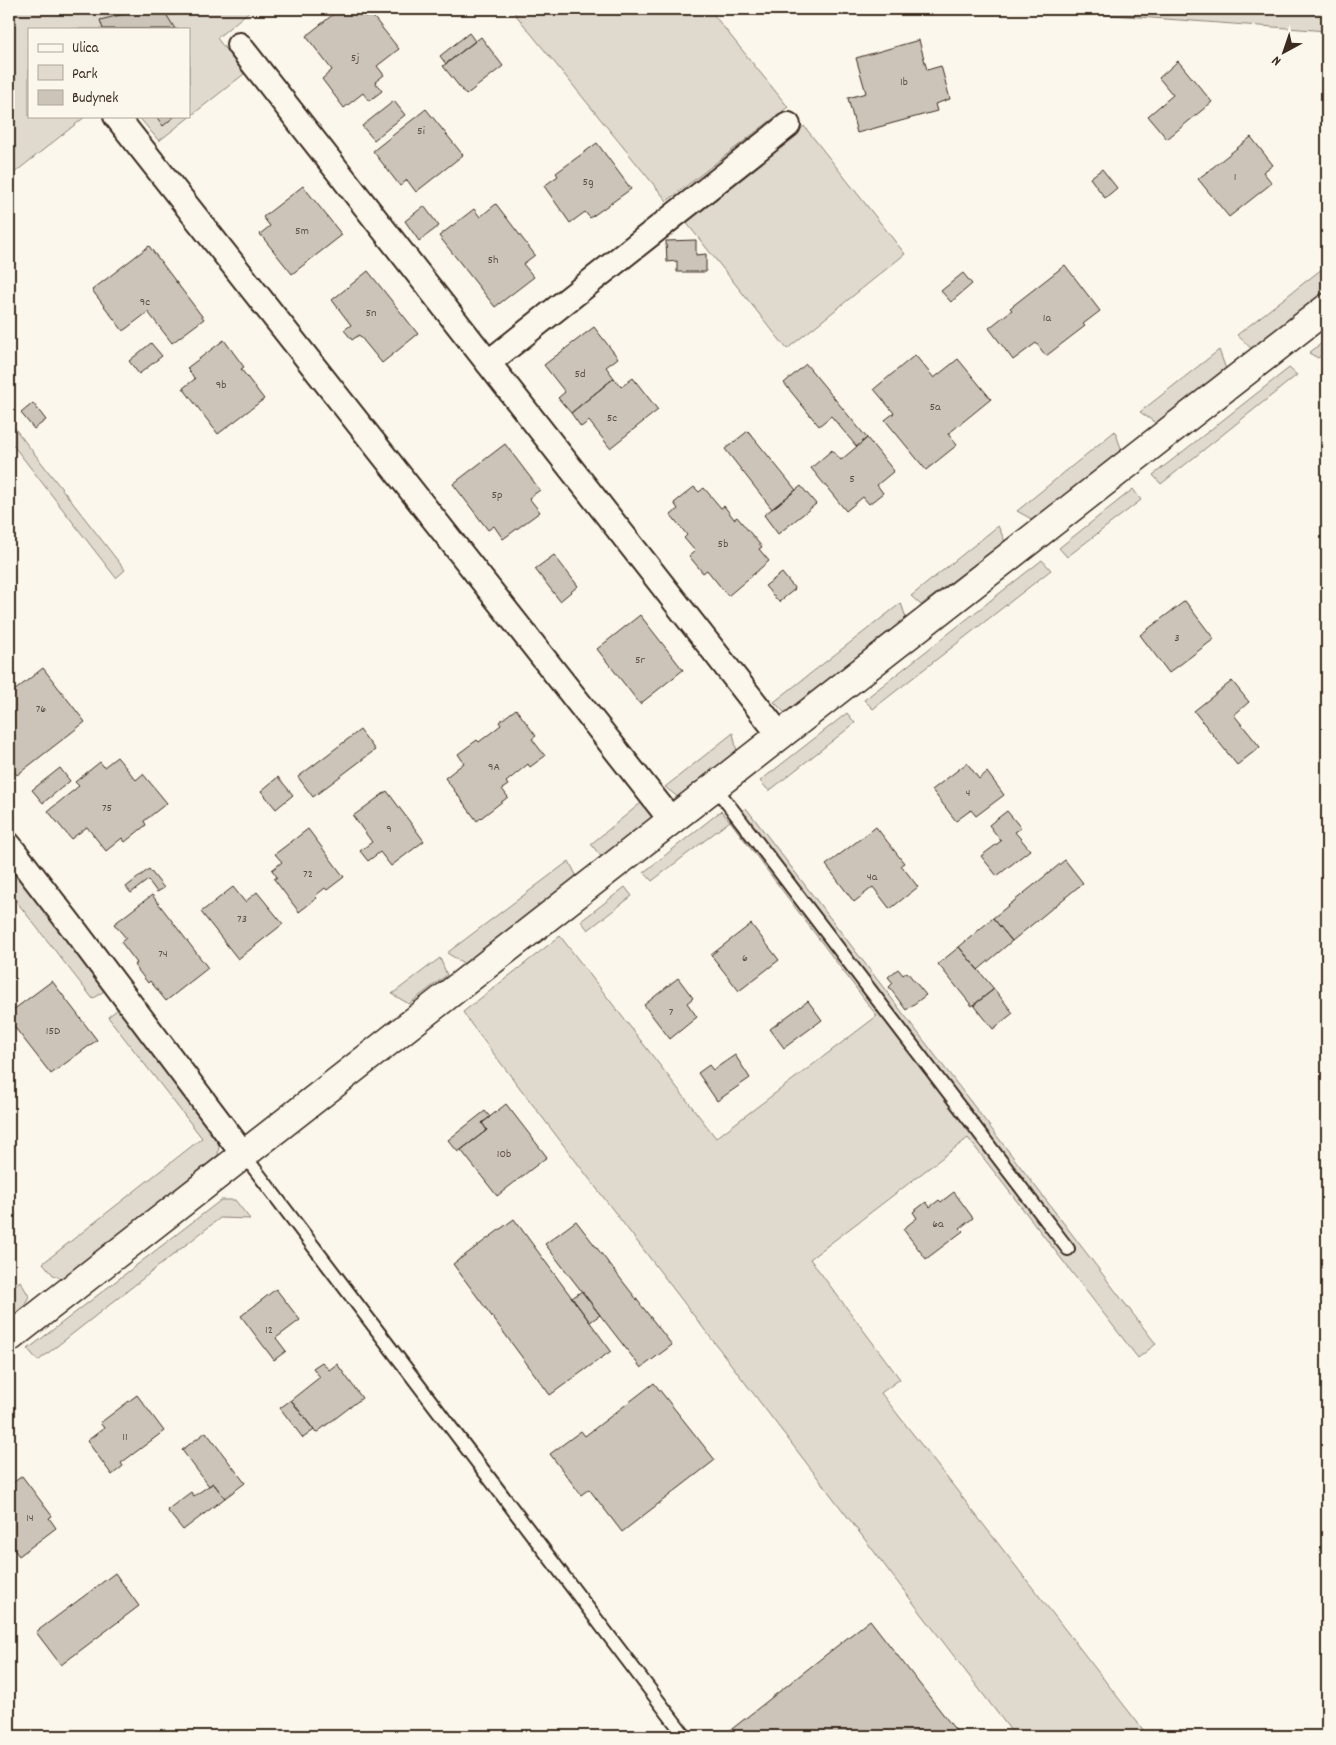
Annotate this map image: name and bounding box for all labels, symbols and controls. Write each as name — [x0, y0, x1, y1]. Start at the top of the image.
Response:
legend — [28, 28, 190, 118]
north arrow — [1258, 28, 1308, 78]
text: Ulica — [72, 38, 100, 60]
house number: 5j — [351, 50, 359, 67]
text: N — [1268, 50, 1286, 70]
text: Park — [72, 64, 98, 86]
house number: 1b — [900, 74, 908, 91]
text: Budynek — [72, 88, 118, 110]
house number: 5i — [417, 123, 425, 140]
house number: 1 — [1234, 169, 1236, 186]
house number: 5g — [583, 174, 593, 191]
house number: 5m — [295, 223, 309, 240]
house number: 5h — [487, 252, 499, 269]
house number: 9c — [140, 294, 150, 311]
house number: 5n — [365, 305, 377, 322]
house number: 1a — [1043, 310, 1051, 327]
house number: 5d — [574, 366, 586, 383]
house number: 9b — [216, 377, 226, 394]
house number: 5a — [929, 399, 941, 416]
house number: 5c — [607, 410, 617, 427]
house number: 5 — [849, 471, 855, 488]
house number: 5p — [491, 487, 503, 504]
house number: 5b — [718, 536, 728, 553]
house number: 3 — [1174, 630, 1180, 647]
house number: 5r — [635, 652, 646, 669]
house number: 76 — [36, 701, 46, 718]
house number: 9A — [488, 759, 500, 776]
house number: 4 — [966, 785, 971, 802]
house number: 75 — [102, 800, 112, 817]
house number: 9 — [386, 821, 392, 838]
house number: 72 — [303, 866, 313, 883]
house number: 4a — [867, 869, 878, 886]
house number: 73 — [237, 911, 247, 928]
house number: 74 — [158, 946, 168, 963]
house number: 6 — [742, 950, 748, 967]
house number: 7 — [669, 1004, 674, 1021]
house number: 15D — [46, 1023, 60, 1040]
house number: 10b — [497, 1146, 511, 1163]
house number: 6a — [932, 1216, 944, 1233]
house number: 12 — [265, 1322, 273, 1339]
house number: 11 — [122, 1429, 128, 1446]
house number: 14 — [26, 1510, 34, 1527]

